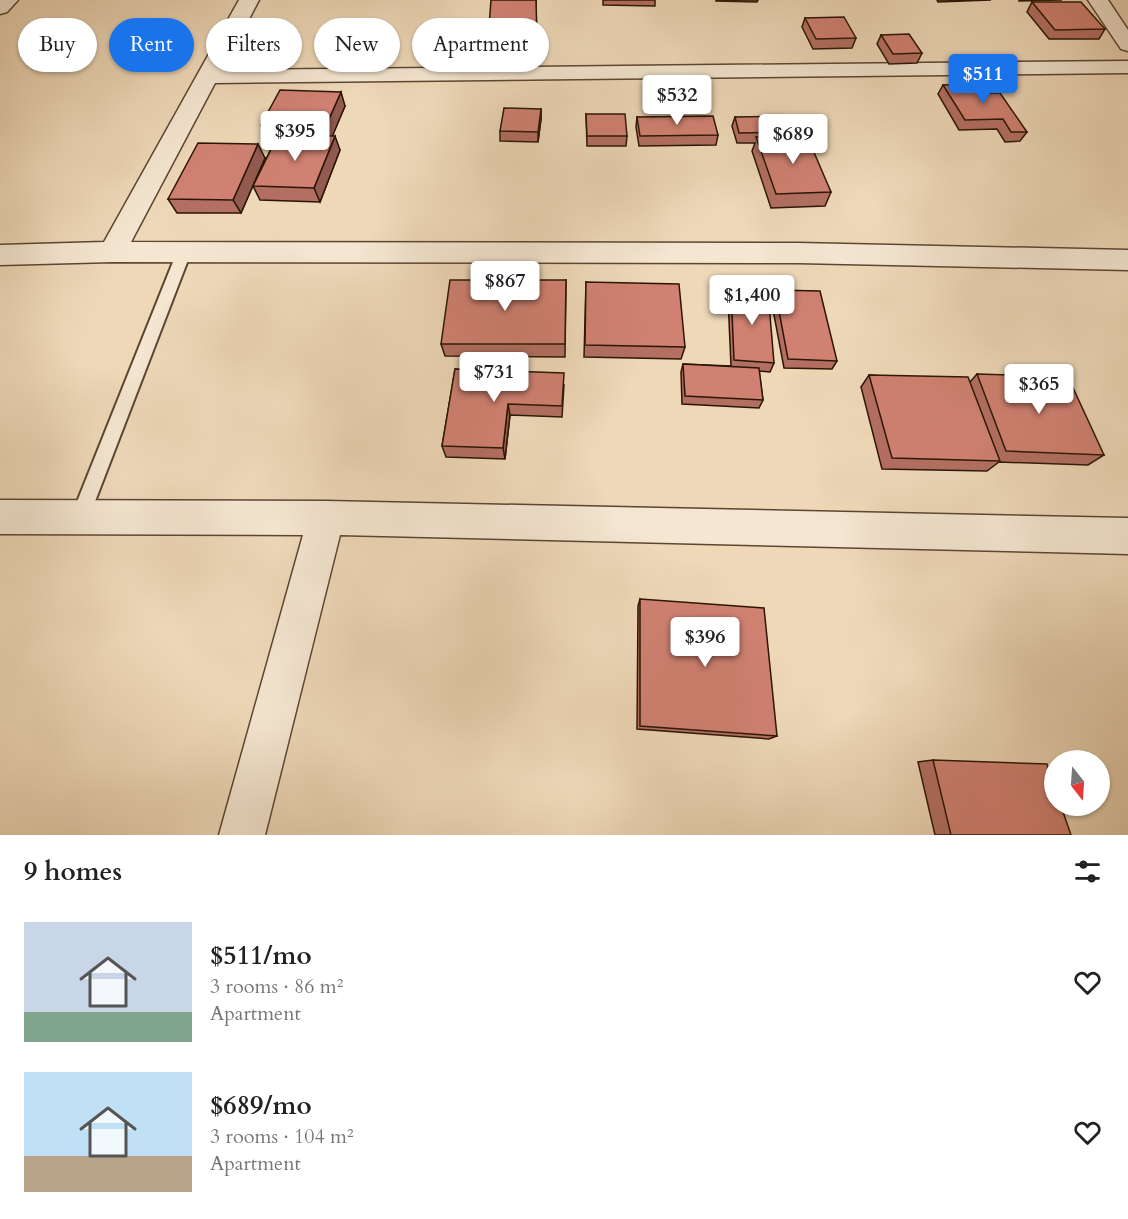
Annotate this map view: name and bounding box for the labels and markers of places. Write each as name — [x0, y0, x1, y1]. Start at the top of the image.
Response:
pin: $511 — [947, 54, 1019, 105]
pin: $532 — [641, 75, 713, 126]
pin: $395 — [259, 111, 331, 162]
pin: $689 — [757, 114, 829, 165]
pin: $867 — [469, 261, 541, 312]
pin: $1,400 — [703, 275, 801, 326]
pin: $731 — [458, 352, 530, 403]
pin: $365 — [1003, 364, 1075, 415]
pin: $396 — [669, 617, 741, 668]

